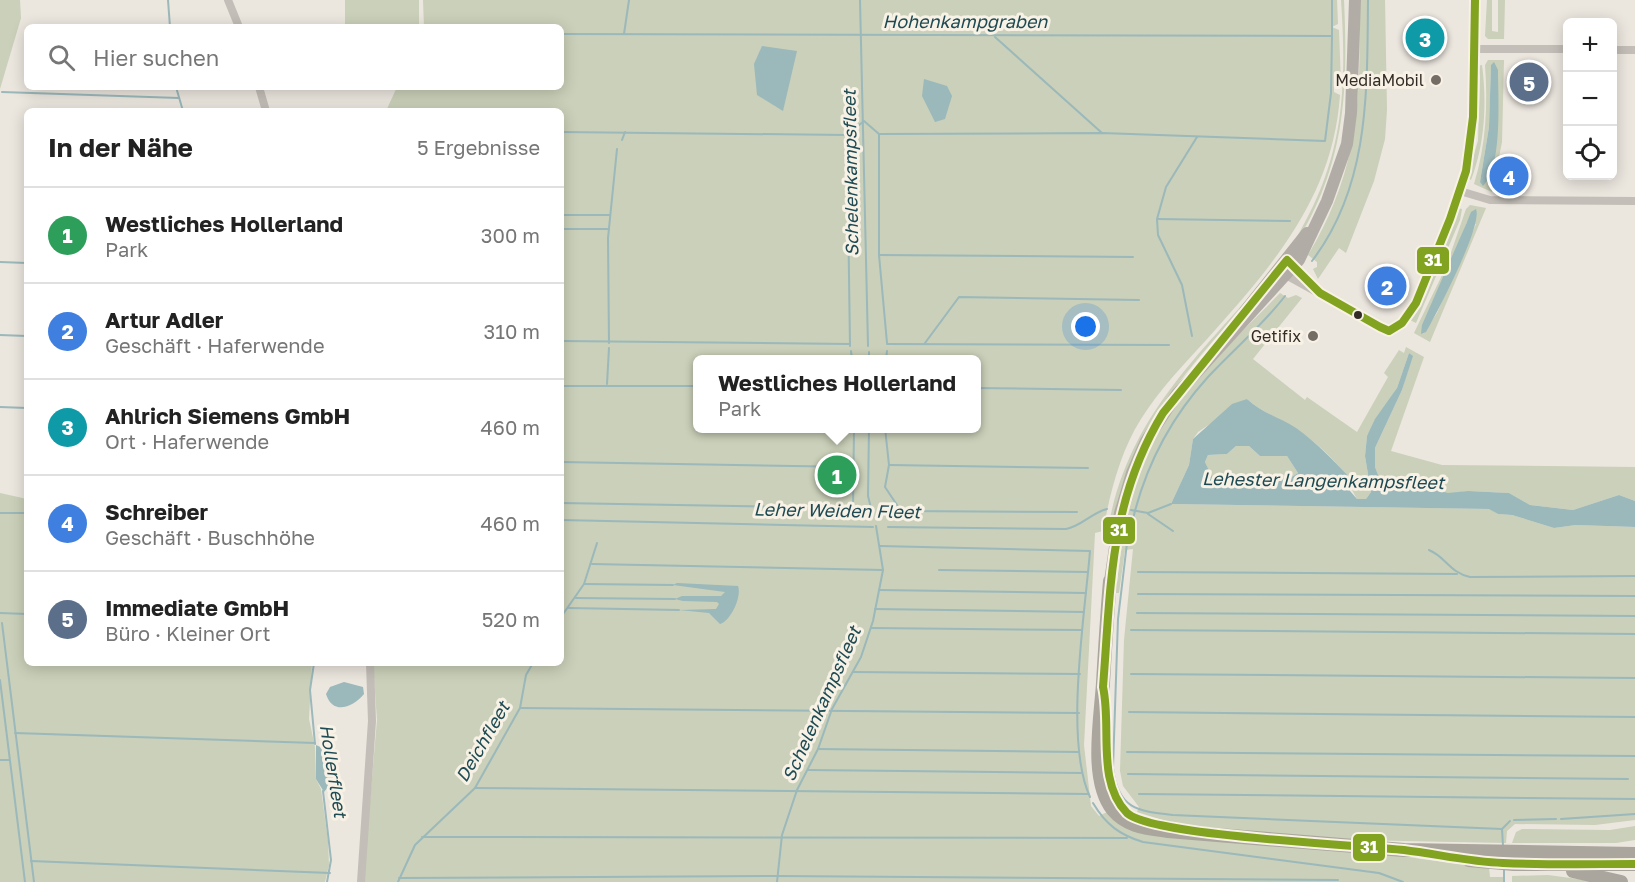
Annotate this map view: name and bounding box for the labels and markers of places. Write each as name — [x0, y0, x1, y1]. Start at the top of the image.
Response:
pin: 3 — [1406, 15, 1444, 60]
pin: 5 — [1510, 60, 1549, 104]
place label: MediaMobil — [1335, 70, 1424, 90]
marker: MediaMobil — [1429, 73, 1443, 87]
pin: 4 — [1490, 154, 1528, 198]
pin: 2 — [1368, 264, 1406, 308]
unlabelled marker — [1352, 309, 1364, 321]
place label: Getifix — [1251, 326, 1301, 346]
marker: Getifix — [1306, 329, 1320, 343]
pin: 1 — [818, 452, 856, 498]

